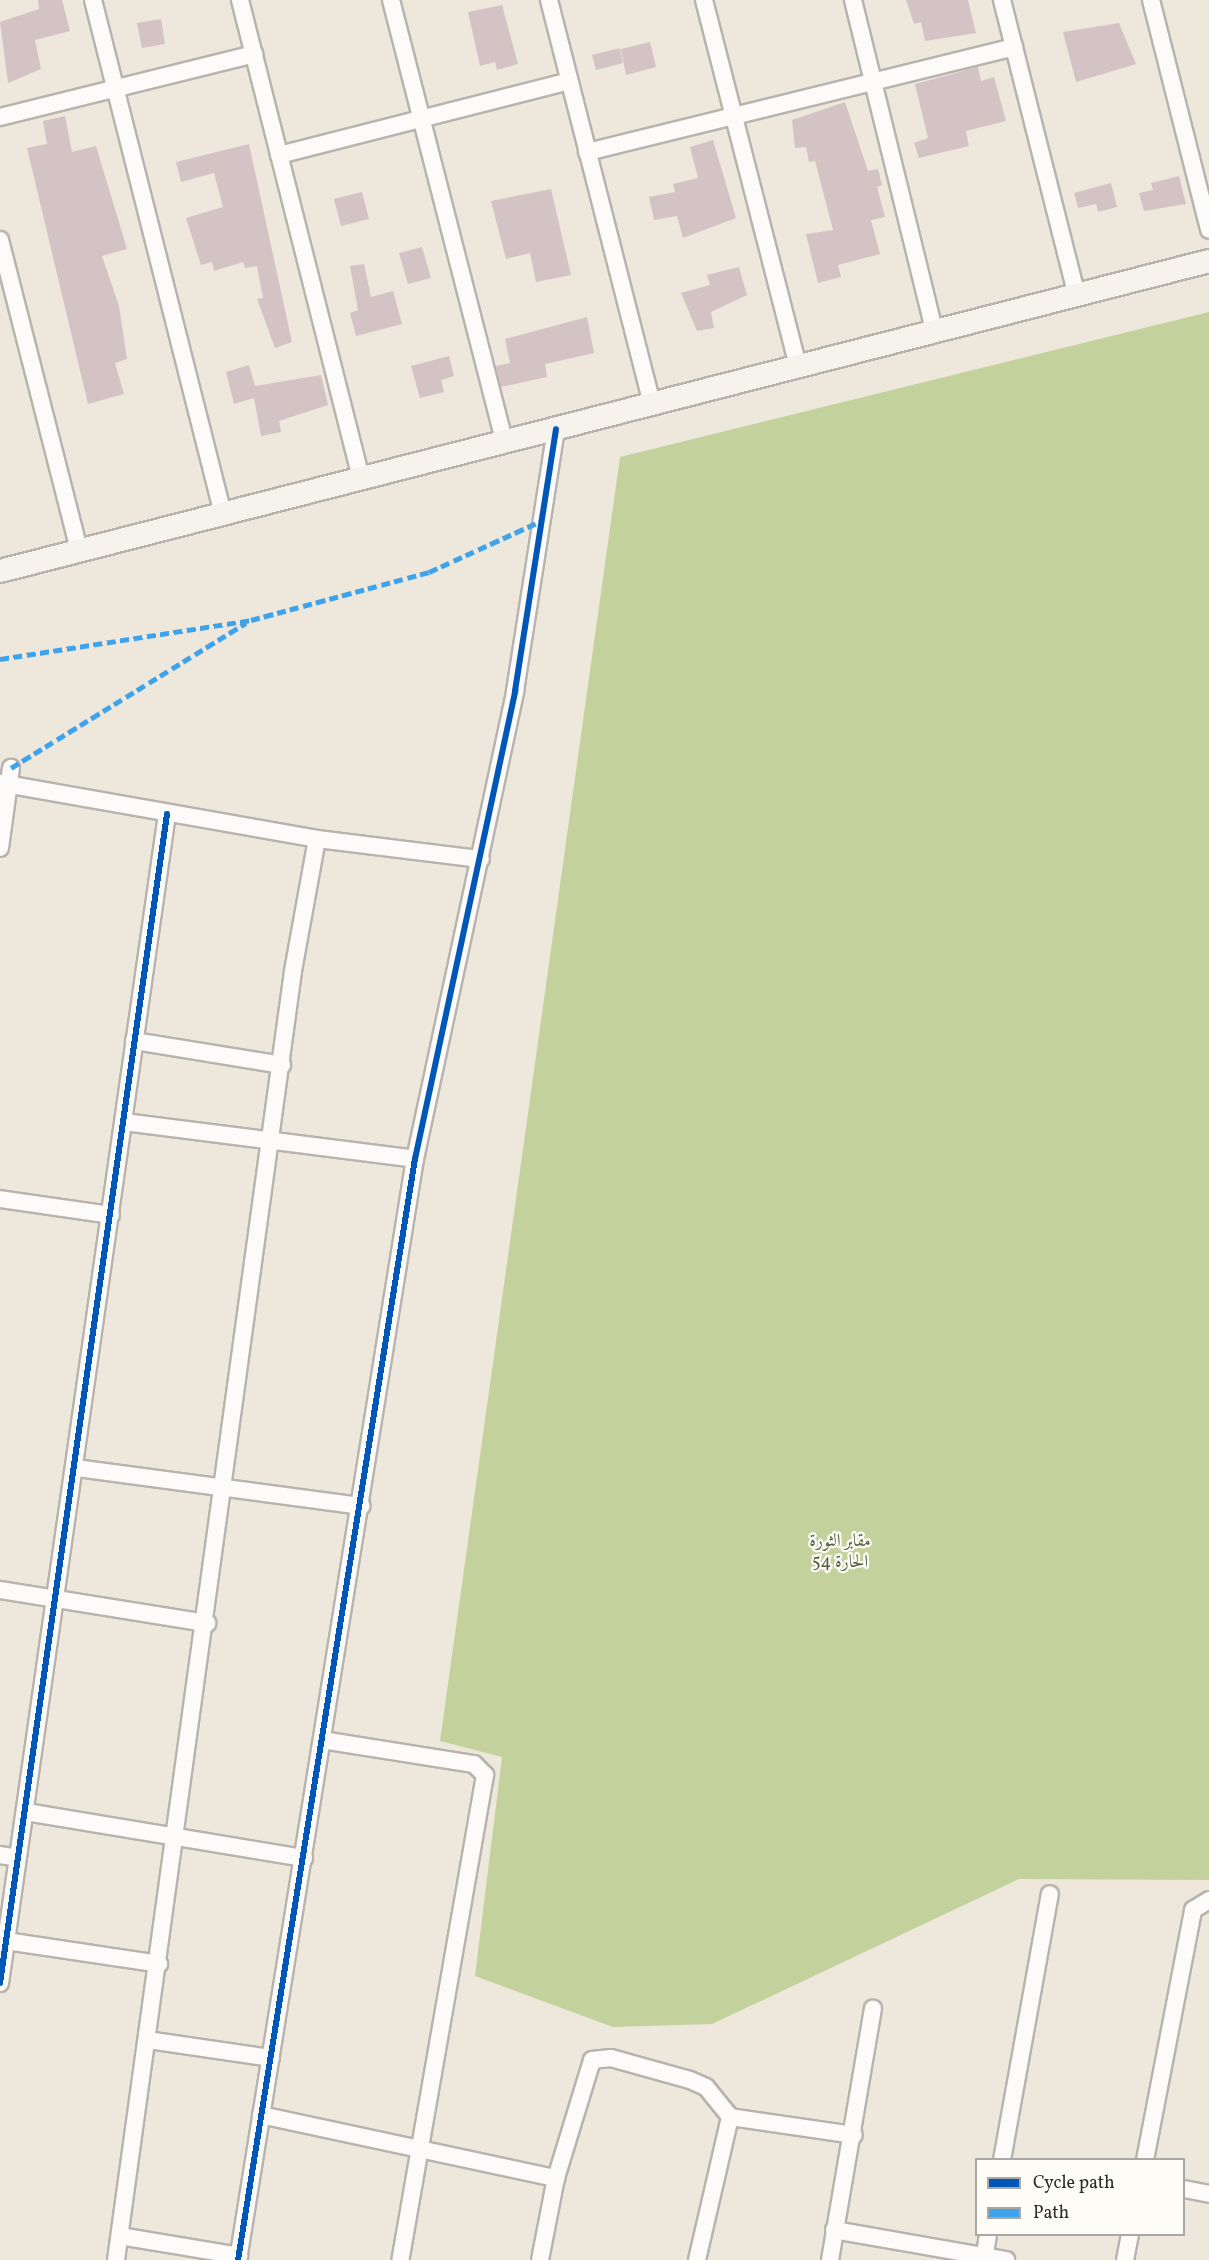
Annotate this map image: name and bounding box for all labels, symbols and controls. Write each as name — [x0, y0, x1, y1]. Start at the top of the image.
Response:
park label: مقابر الثورة الحارة 54 — [809, 1532, 871, 1574]
legend — [975, 2158, 1185, 2236]
text: Cycle path — [1033, 2171, 1115, 2196]
text: Path — [1033, 2201, 1069, 2226]

